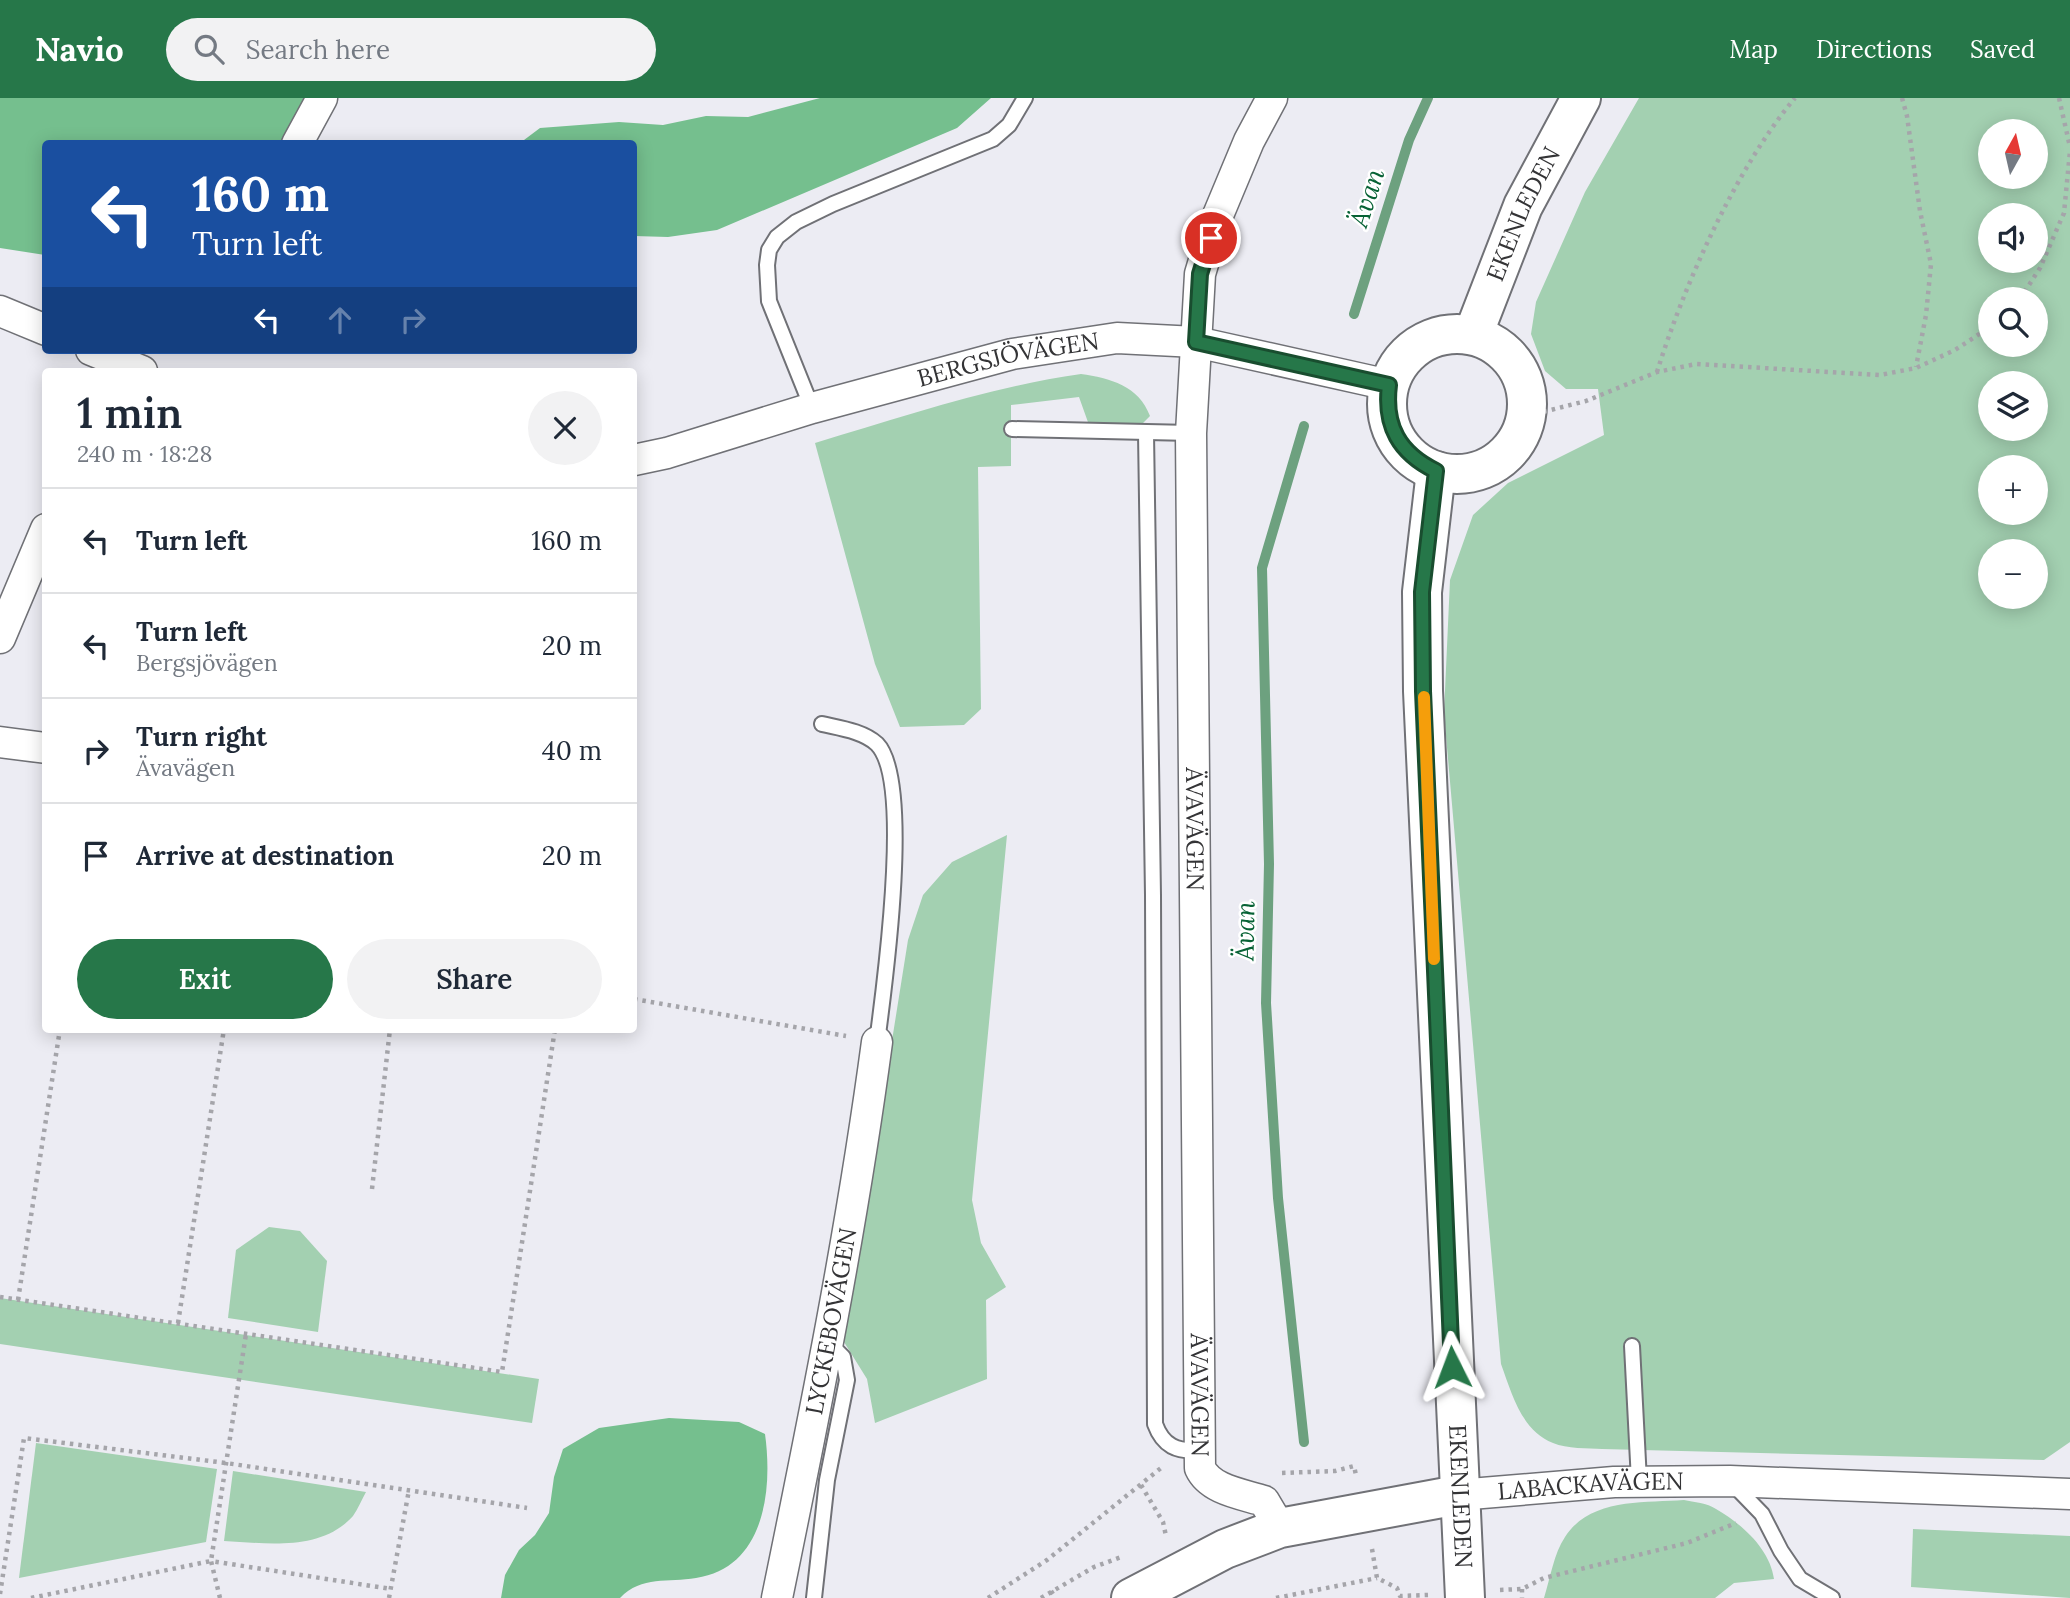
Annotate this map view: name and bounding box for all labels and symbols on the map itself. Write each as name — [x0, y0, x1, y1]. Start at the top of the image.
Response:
north arrow — [1978, 119, 2048, 189]
street label: EKENLEDEN — [1479, 141, 1567, 286]
water label: Ävan — [1341, 164, 1391, 232]
pin — [1181, 208, 1241, 268]
street label: BERGSJÖVÄGEN — [914, 325, 1101, 394]
street label: ÄVAVÄGEN — [1179, 766, 1211, 891]
water label: Ävan — [1227, 901, 1262, 962]
street label: LYCKEBOVÄGEN — [798, 1225, 863, 1417]
position arrow — [1415, 1330, 1489, 1404]
street label: ÄVAVÄGEN — [1184, 1332, 1216, 1457]
street label: EKENLEDEN — [1442, 1424, 1480, 1569]
street label: LABACKAVÄGEN — [1496, 1465, 1684, 1507]

